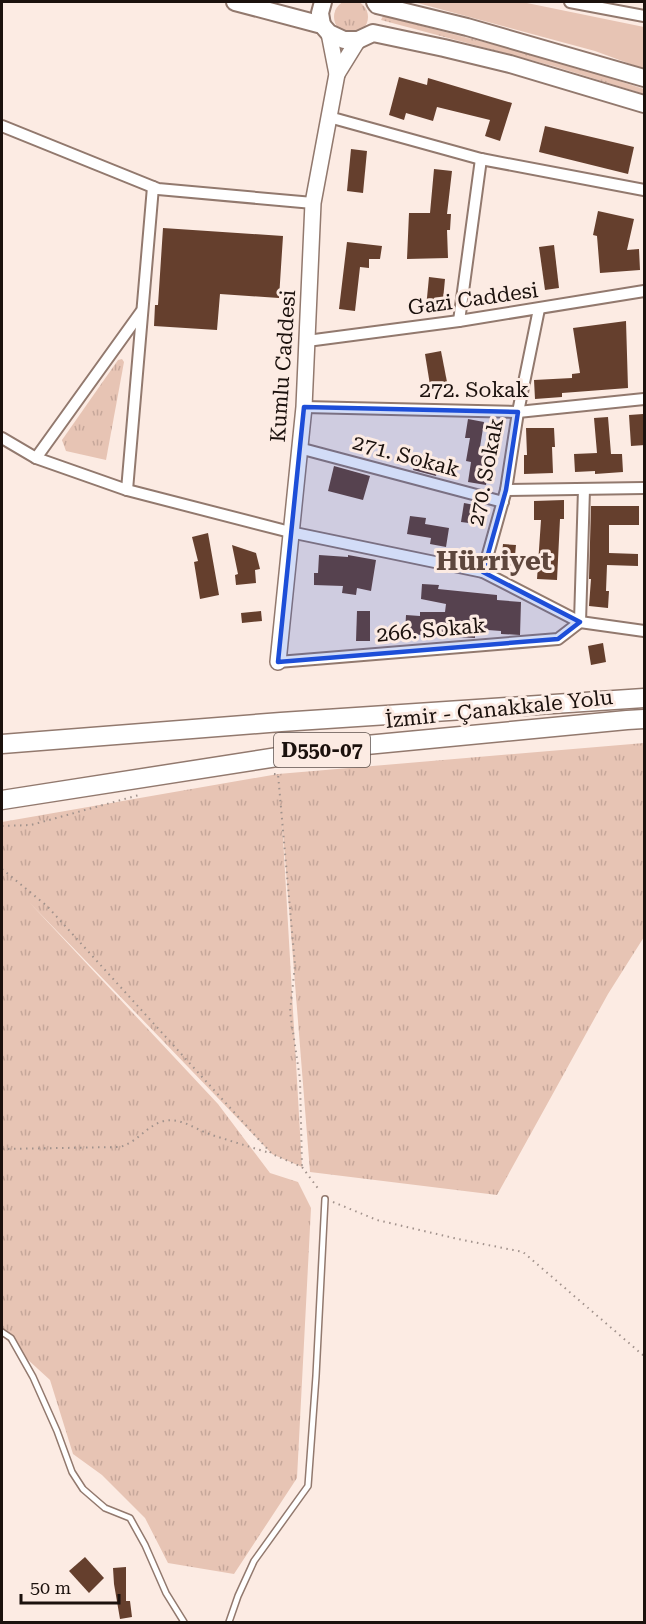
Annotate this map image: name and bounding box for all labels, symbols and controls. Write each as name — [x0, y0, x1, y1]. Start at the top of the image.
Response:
street label: Gazi Caddesi — [406, 278, 540, 320]
street label: Kumlu Caddesi — [266, 289, 300, 443]
street label: 272. Sokak — [419, 378, 529, 402]
street label: 270. Sokak — [464, 416, 508, 528]
street label: 271. Sokak — [350, 430, 462, 482]
district label: Hürriyet — [436, 545, 552, 577]
street label: 266. Sokak — [375, 613, 487, 647]
street label: İzmir - Çanakkale Yolu — [384, 685, 614, 733]
road number: D550-07 — [274, 733, 370, 767]
scale bar — [21, 1567, 118, 1605]
text: 50 m — [30, 1577, 71, 1598]

